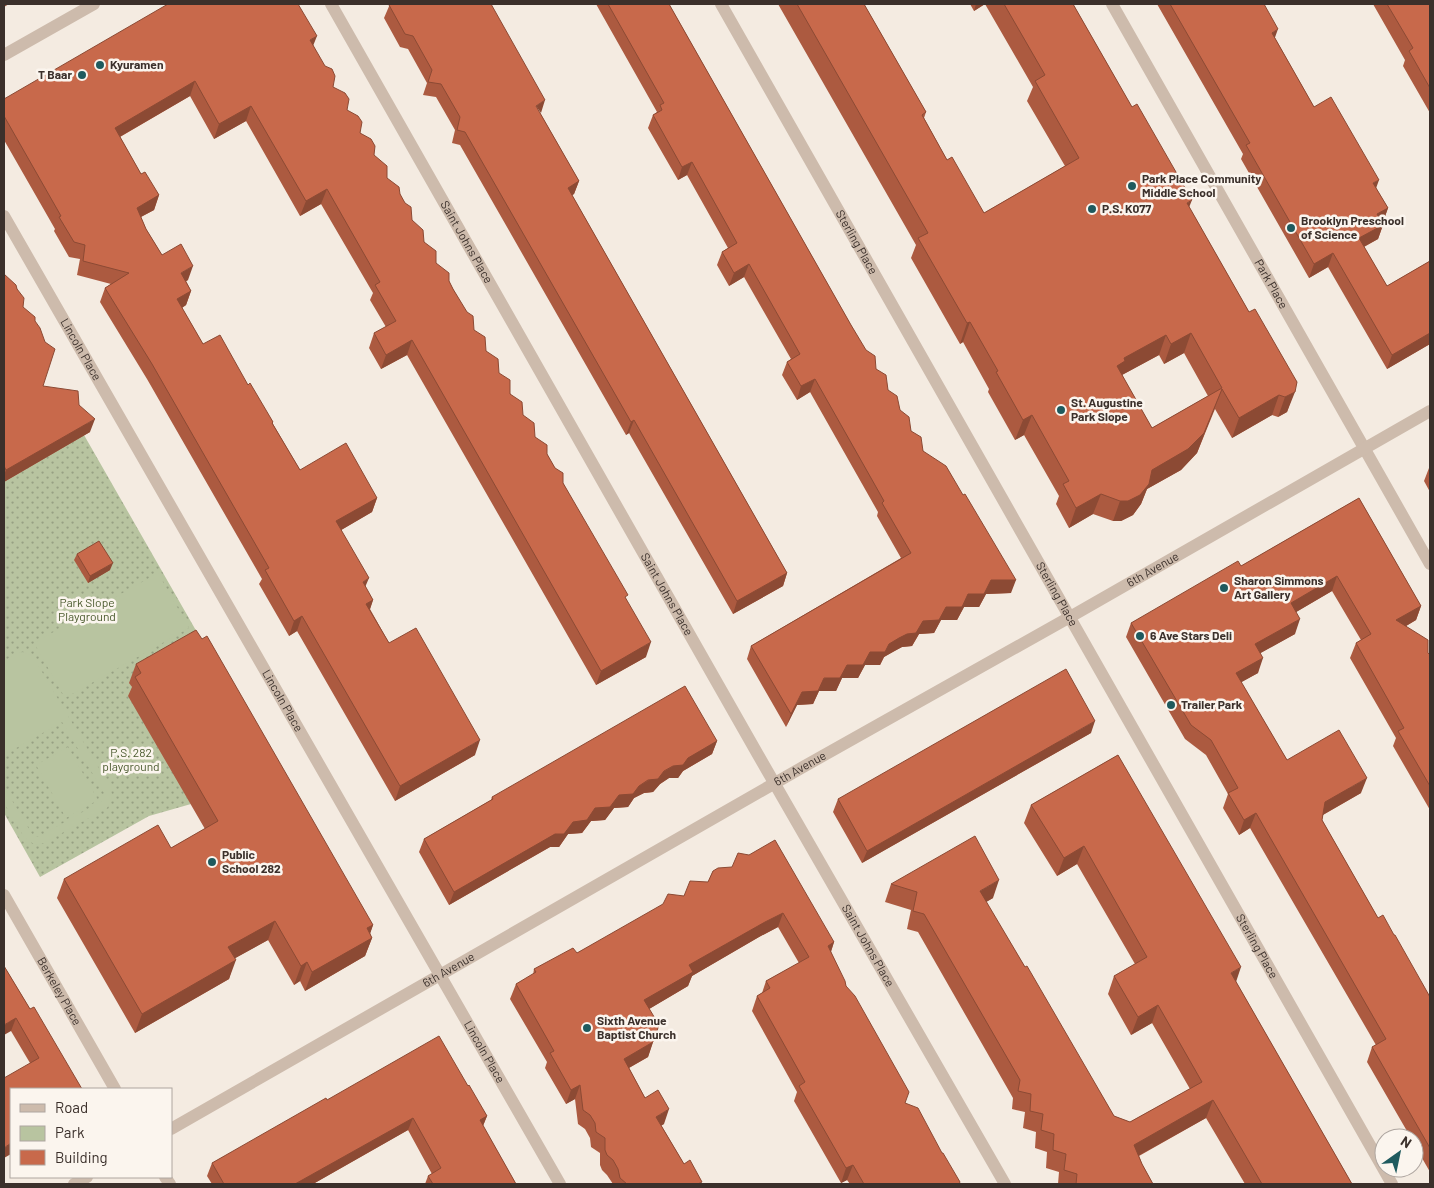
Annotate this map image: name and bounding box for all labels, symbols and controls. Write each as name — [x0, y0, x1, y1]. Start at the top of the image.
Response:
place label: Kyuramen — [110, 57, 163, 71]
marker: Kyuramen — [94, 59, 106, 71]
place label: T Baar — [38, 67, 72, 81]
marker: T Baar — [76, 69, 88, 81]
place label: Park Place Community Middle School — [1142, 171, 1261, 199]
marker: Park Place Community Middle School — [1126, 180, 1138, 192]
street label: Saint Johns Place — [438, 198, 496, 285]
place label: P.S. K077 — [1102, 201, 1151, 215]
marker: P.S. K077 — [1086, 203, 1098, 215]
street label: Sterling Place — [833, 207, 881, 276]
place label: Brooklyn Preschool of Science — [1301, 213, 1404, 241]
marker: Brooklyn Preschool of Science — [1285, 222, 1297, 234]
street label: Park Place — [1252, 256, 1291, 311]
street label: Lincoln Place — [58, 315, 105, 383]
place label: St. Augustine Park Slope — [1071, 395, 1143, 423]
marker: St. Augustine Park Slope — [1055, 404, 1067, 416]
street label: 6th Avenue — [1124, 548, 1181, 589]
street label: Saint Johns Place — [639, 550, 697, 637]
street label: Sterling Place — [1034, 559, 1081, 628]
place label: Sharon Simmons Art Gallery — [1234, 573, 1324, 601]
marker: Sharon Simmons Art Gallery — [1218, 582, 1230, 594]
park label: Park Slope Playground — [58, 595, 116, 623]
place label: 6 Ave Stars Deli — [1150, 628, 1232, 642]
marker: 6 Ave Stars Deli — [1134, 630, 1146, 642]
street label: Lincoln Place — [260, 667, 307, 734]
place label: Trailer Park — [1181, 697, 1243, 711]
marker: Trailer Park — [1165, 699, 1177, 711]
park label: P.S. 282 playground — [102, 745, 160, 773]
street label: 6th Avenue — [771, 748, 828, 788]
place label: Public School 282 — [222, 847, 281, 875]
marker: Public School 282 — [206, 856, 218, 868]
street label: Saint Johns Place — [840, 902, 898, 989]
street label: Sterling Place — [1234, 911, 1282, 980]
street label: 6th Avenue — [420, 949, 477, 989]
street label: Berkeley Place — [35, 954, 85, 1027]
place label: Sixth Avenue Baptist Church — [597, 1013, 676, 1041]
street label: Lincoln Place — [462, 1018, 508, 1085]
marker: Sixth Avenue Baptist Church — [581, 1022, 593, 1034]
legend — [10, 1088, 172, 1178]
text: Road — [55, 1098, 88, 1116]
text: Park — [55, 1123, 85, 1141]
north arrow — [1374, 1128, 1424, 1178]
text: N — [1398, 1132, 1415, 1151]
text: Building — [55, 1148, 108, 1166]

